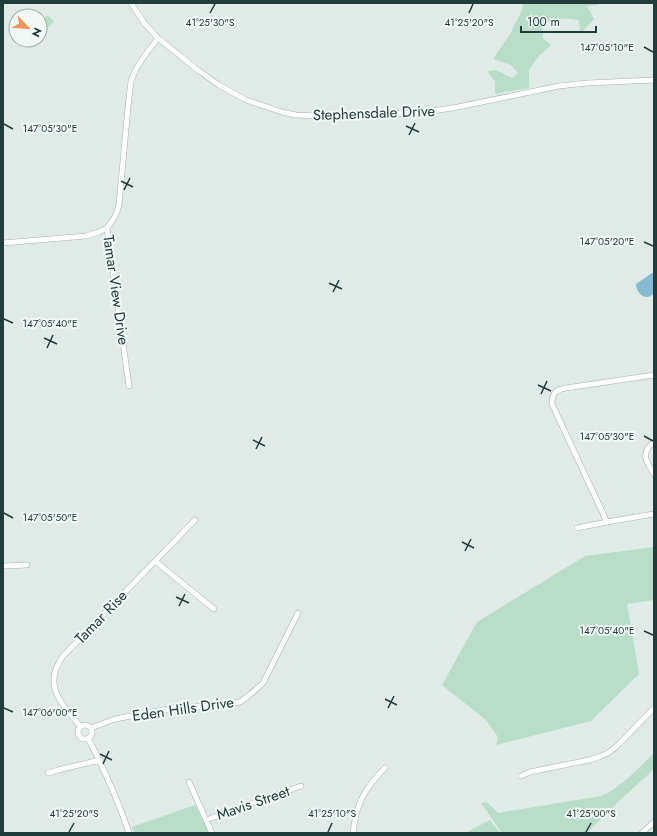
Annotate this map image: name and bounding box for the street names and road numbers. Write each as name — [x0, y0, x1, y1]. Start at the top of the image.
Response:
street label: Stephensdale Drive — [312, 100, 436, 126]
street label: Tamar View Drive — [97, 234, 135, 347]
street label: Tamar Rise — [70, 585, 132, 649]
street label: Eden Hills Drive — [131, 691, 235, 727]
street label: Mavis Street — [213, 780, 293, 826]

